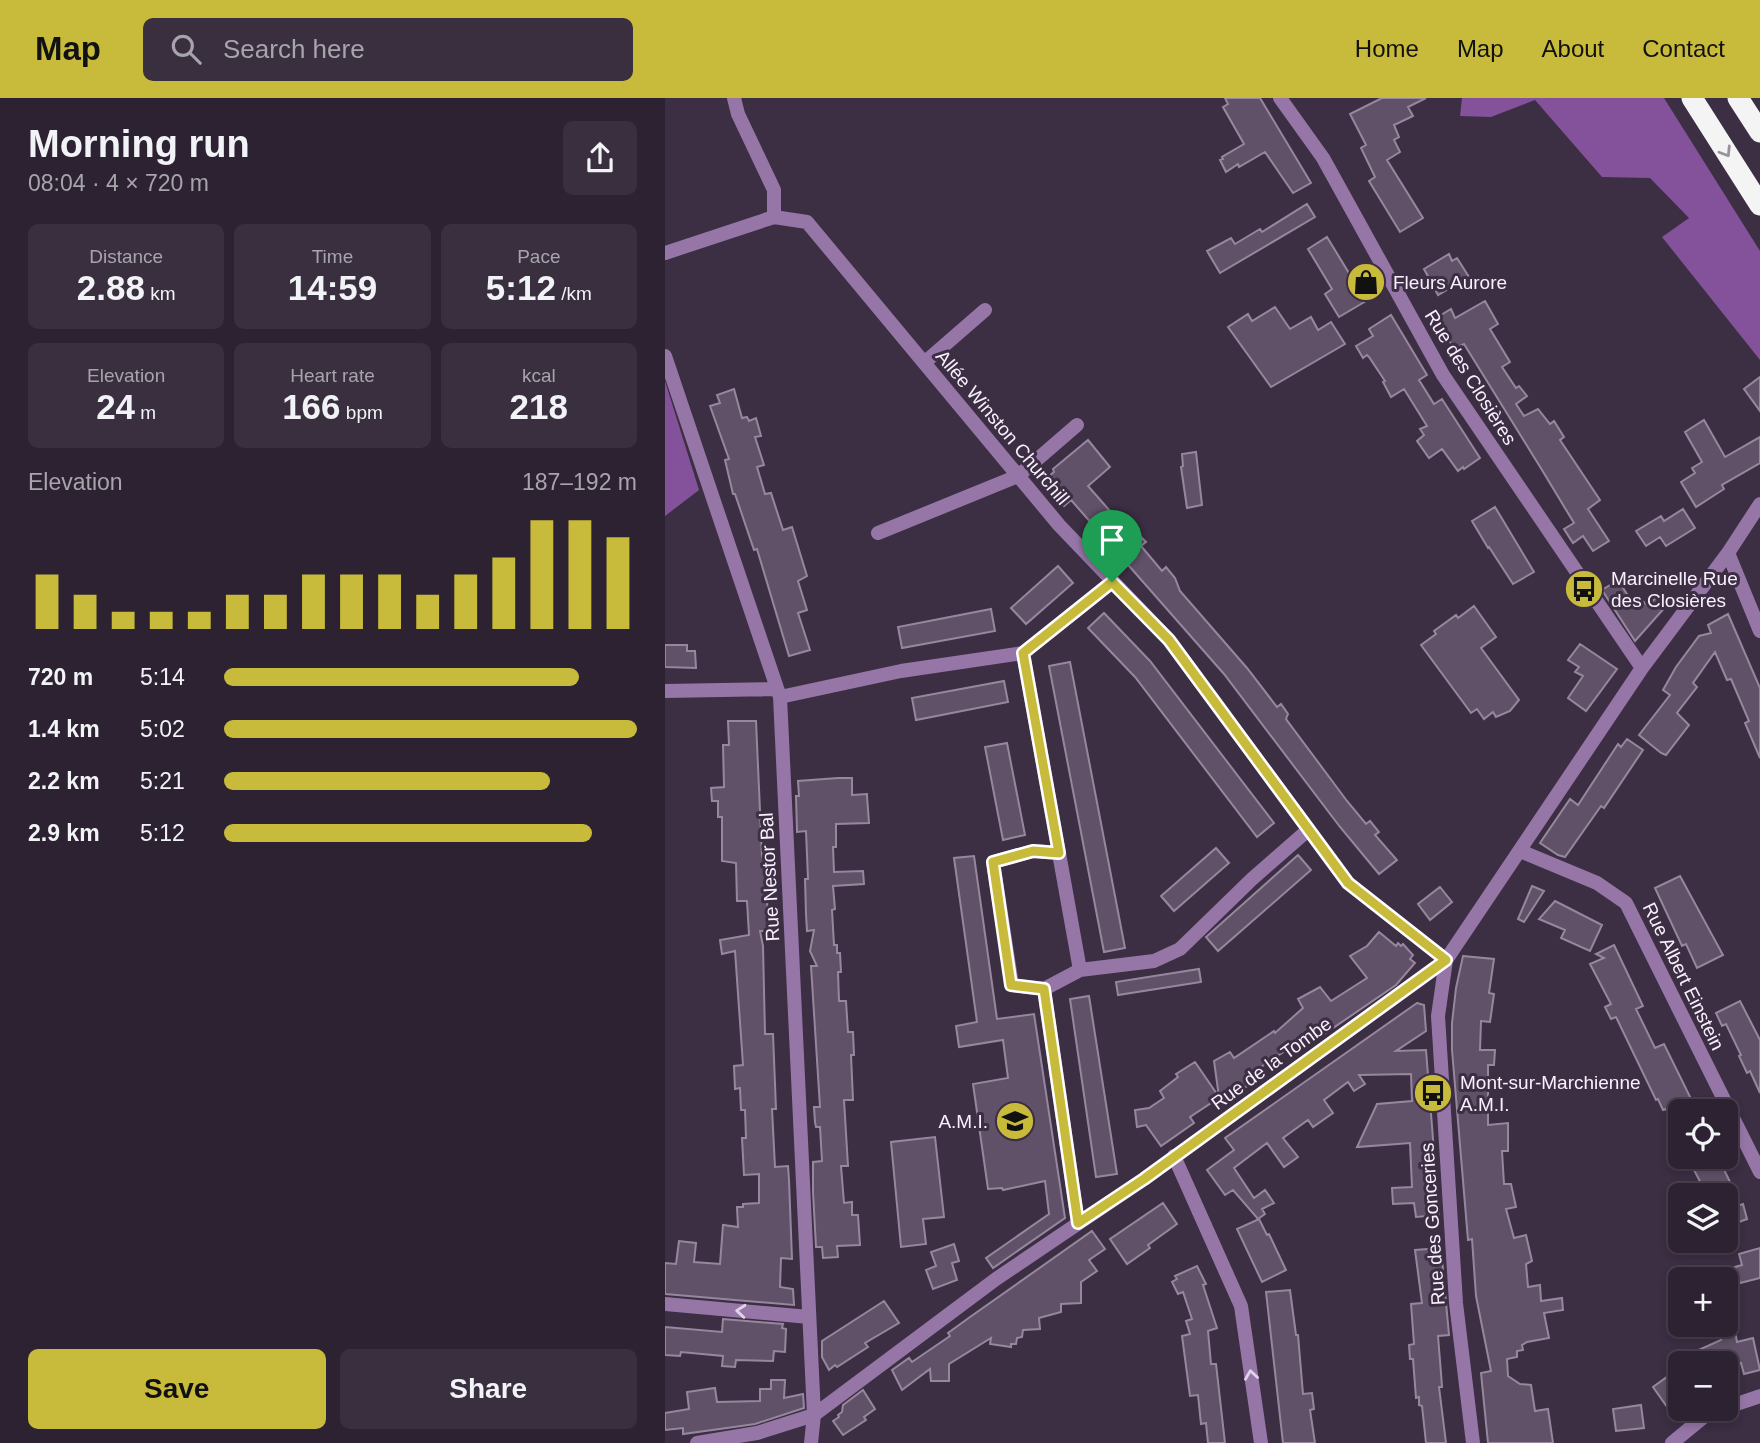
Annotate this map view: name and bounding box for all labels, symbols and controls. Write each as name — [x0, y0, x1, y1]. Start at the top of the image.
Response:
search box — [143, 18, 633, 81]
text: Map — [35, 30, 101, 67]
icon: search — [167, 30, 205, 68]
text: Search here — [223, 34, 365, 64]
text: Home — [1355, 35, 1419, 62]
text: Map — [1457, 35, 1504, 62]
text: About — [1542, 35, 1604, 62]
text: Contact — [1642, 35, 1725, 62]
button: share — [563, 121, 637, 195]
text: Morning run — [28, 123, 250, 165]
one-way arrow — [1717, 144, 1730, 157]
text: 08:04 · 4 × 720 m — [28, 170, 209, 196]
text: Distance — [89, 246, 163, 267]
text: Time — [312, 246, 353, 267]
text: Pace — [517, 246, 560, 267]
shop icon: Fleurs Aurore — [1345, 261, 1387, 303]
text: 2.88 — [77, 268, 145, 307]
text: 14:59 — [288, 268, 377, 307]
text: 5:12 — [486, 268, 556, 307]
place label: Fleurs Aurore — [1393, 272, 1507, 293]
text: km — [145, 283, 176, 304]
text: /km — [556, 283, 592, 304]
street label: Rue des Closières — [1421, 306, 1521, 449]
street label: Allée Winston Churchill — [932, 346, 1073, 509]
text: Elevation — [87, 365, 165, 386]
text: Heart rate — [290, 365, 375, 386]
text: kcal — [522, 365, 556, 386]
text: 24 — [96, 387, 135, 426]
text: 166 — [282, 387, 341, 426]
text: 218 — [510, 387, 568, 426]
text: m — [135, 402, 156, 423]
text: bpm — [341, 402, 383, 423]
text: Elevation — [28, 469, 123, 495]
text: 187–192 m — [522, 469, 637, 495]
pin — [1082, 510, 1142, 582]
icon: arrive — [1093, 521, 1131, 559]
bus stop icon: Marcinelle Rue des Closières — [1563, 568, 1605, 610]
place label: Marcinelle Rue des Closières — [1611, 568, 1738, 611]
text: 720 m — [28, 664, 93, 690]
text: 5:14 — [140, 664, 185, 690]
text: 1.4 km — [28, 716, 100, 742]
text: 5:02 — [140, 716, 185, 742]
text: 2.2 km — [28, 768, 100, 794]
text: 5:21 — [140, 768, 185, 794]
street label: Rue Nestor Bal — [756, 812, 783, 942]
text: 2.9 km — [28, 820, 100, 846]
text: 5:12 — [140, 820, 185, 846]
street label: Rue Albert Einstein — [1639, 899, 1728, 1053]
street label: Rue de la Tombe — [1207, 1013, 1335, 1114]
bus stop icon: Mont-sur-Marchienne A.M.I. — [1412, 1072, 1454, 1114]
place label: Mont-sur-Marchienne A.M.I. — [1460, 1072, 1641, 1115]
map controls — [1668, 1099, 1738, 1421]
button: locate — [1668, 1099, 1738, 1169]
school or university icon: A.M.I. — [994, 1100, 1036, 1142]
place label: A.M.I. — [938, 1111, 988, 1132]
street label: Rue des Gonceries — [1416, 1142, 1449, 1306]
button: layers — [1668, 1183, 1738, 1253]
button: + — [1668, 1267, 1738, 1337]
one-way arrow — [735, 1304, 746, 1319]
button: Save — [28, 1349, 326, 1429]
button: Share — [340, 1349, 637, 1429]
button: − — [1668, 1351, 1738, 1421]
one-way arrow — [1244, 1370, 1259, 1381]

